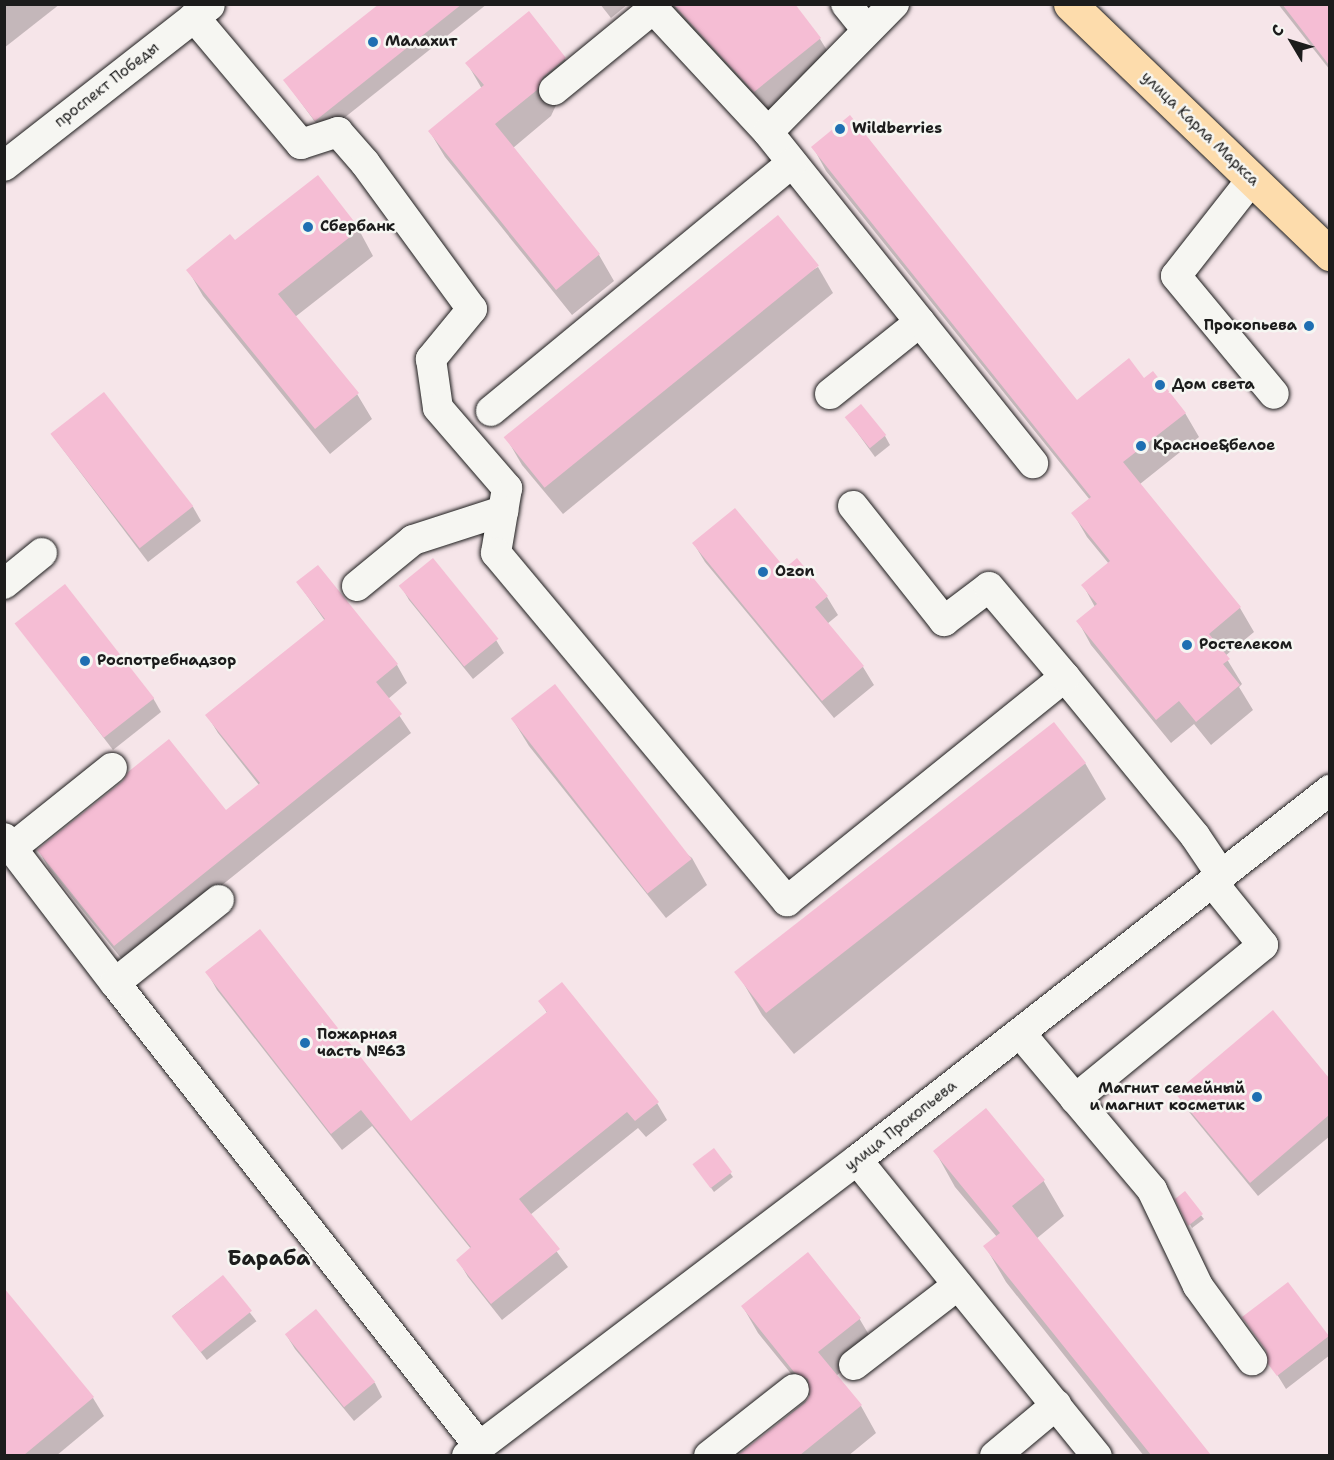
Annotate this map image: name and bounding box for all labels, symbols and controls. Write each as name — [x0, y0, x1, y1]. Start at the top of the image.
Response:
north arrow — [1262, 12, 1322, 72]
text: С — [1266, 20, 1289, 41]
place label: Малахит — [385, 33, 457, 51]
marker: Малахит — [366, 35, 380, 49]
street label: проспект Победы — [51, 39, 163, 131]
street label: улица Карла Маркса — [1137, 68, 1263, 190]
place label: Wildberries — [852, 120, 942, 138]
marker: Wildberries — [833, 122, 847, 136]
place label: Сбербанк — [320, 218, 395, 236]
marker: Сбербанк — [301, 220, 315, 234]
place label: Прокопьева — [1204, 317, 1297, 335]
marker: Прокопьева — [1302, 319, 1316, 333]
place label: Дом света — [1172, 376, 1255, 394]
marker: Дом света — [1153, 378, 1167, 392]
place label: Красное&белое — [1153, 437, 1275, 455]
marker: Красное&белое — [1134, 439, 1148, 453]
place label: Ozon — [775, 563, 815, 581]
marker: Ozon — [756, 565, 770, 579]
place label: Ростелеком — [1199, 636, 1292, 654]
marker: Ростелеком — [1180, 638, 1194, 652]
place label: Роспотребнадзор — [97, 652, 236, 670]
marker: Роспотребнадзор — [78, 654, 92, 668]
place label: Пожарная часть №63 — [317, 1025, 406, 1060]
marker: Пожарная часть №63 — [298, 1036, 312, 1050]
street label: улица Прокопьева — [842, 1077, 960, 1175]
place label: Магнит семейный и магнит косметик — [1090, 1079, 1245, 1114]
marker: Магнит семейный и магнит косметик — [1250, 1090, 1264, 1104]
district label: Бараба — [228, 1245, 310, 1271]

